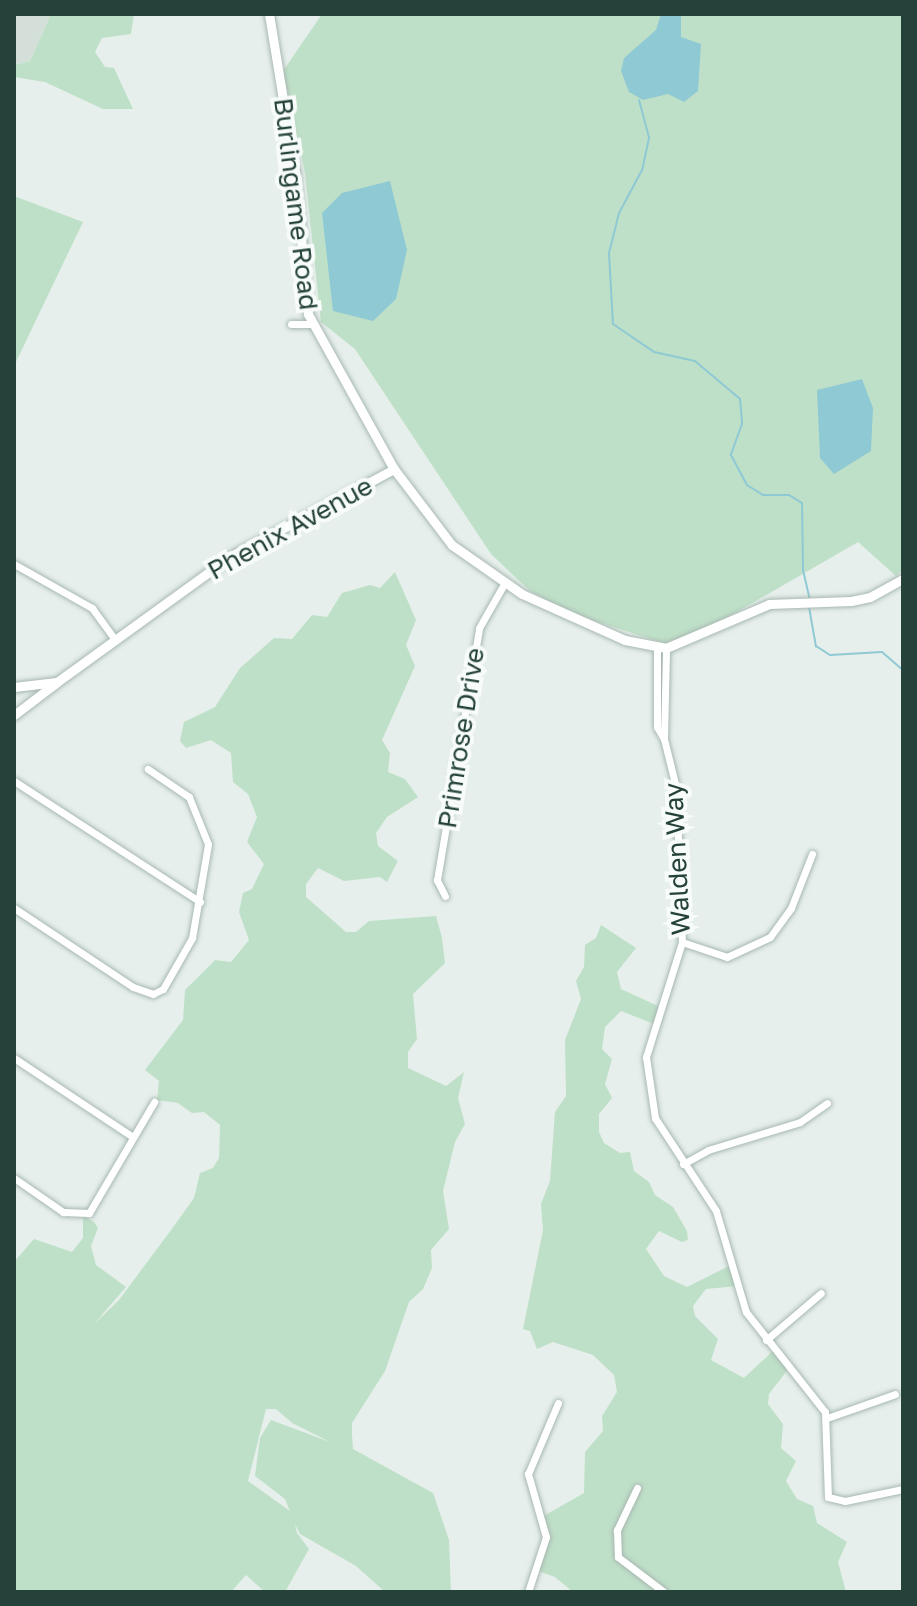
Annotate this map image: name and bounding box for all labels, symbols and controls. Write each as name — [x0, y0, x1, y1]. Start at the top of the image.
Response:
street label: Burlingame Road — [268, 96, 324, 312]
street label: Phenix Avenue — [202, 470, 378, 586]
street label: Primrose Drive — [431, 645, 491, 831]
street label: Walden Way — [657, 782, 697, 936]

